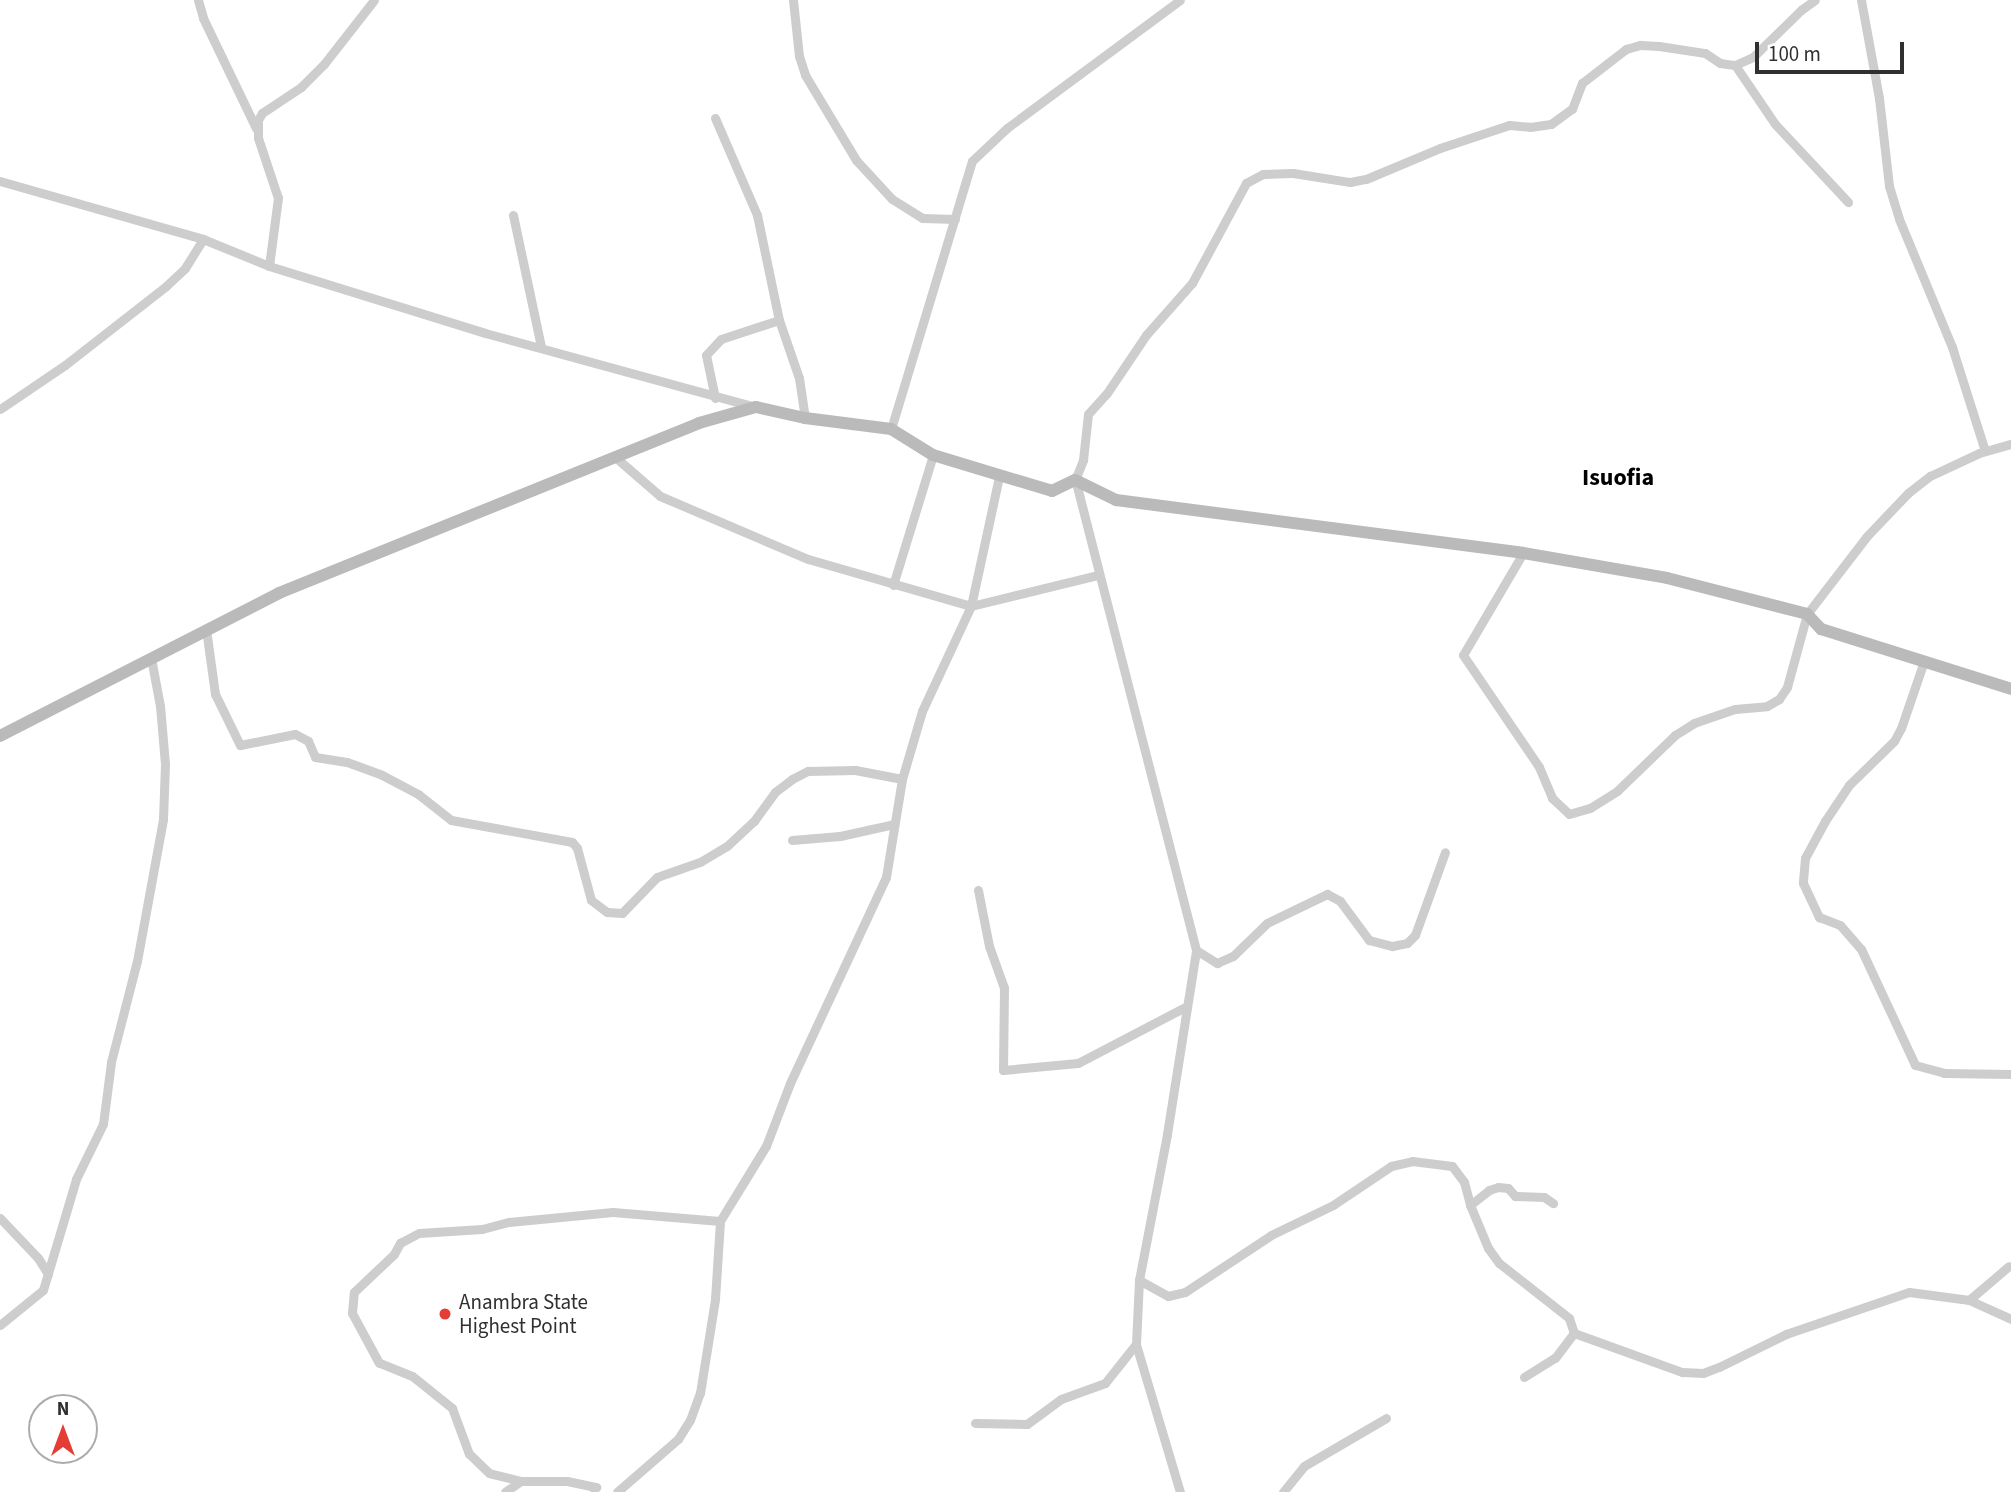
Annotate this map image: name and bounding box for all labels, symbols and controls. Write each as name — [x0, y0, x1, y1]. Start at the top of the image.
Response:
scale bar — [1759, 28, 1908, 72]
text: 100 m — [1768, 39, 1821, 69]
district label: Isuofia — [1582, 464, 1654, 492]
place label: Anambra State Highest Point — [459, 1289, 588, 1339]
marker: Anambra State Highest Point — [437, 1306, 453, 1322]
north arrow — [28, 1394, 98, 1464]
text: N — [57, 1396, 69, 1423]

